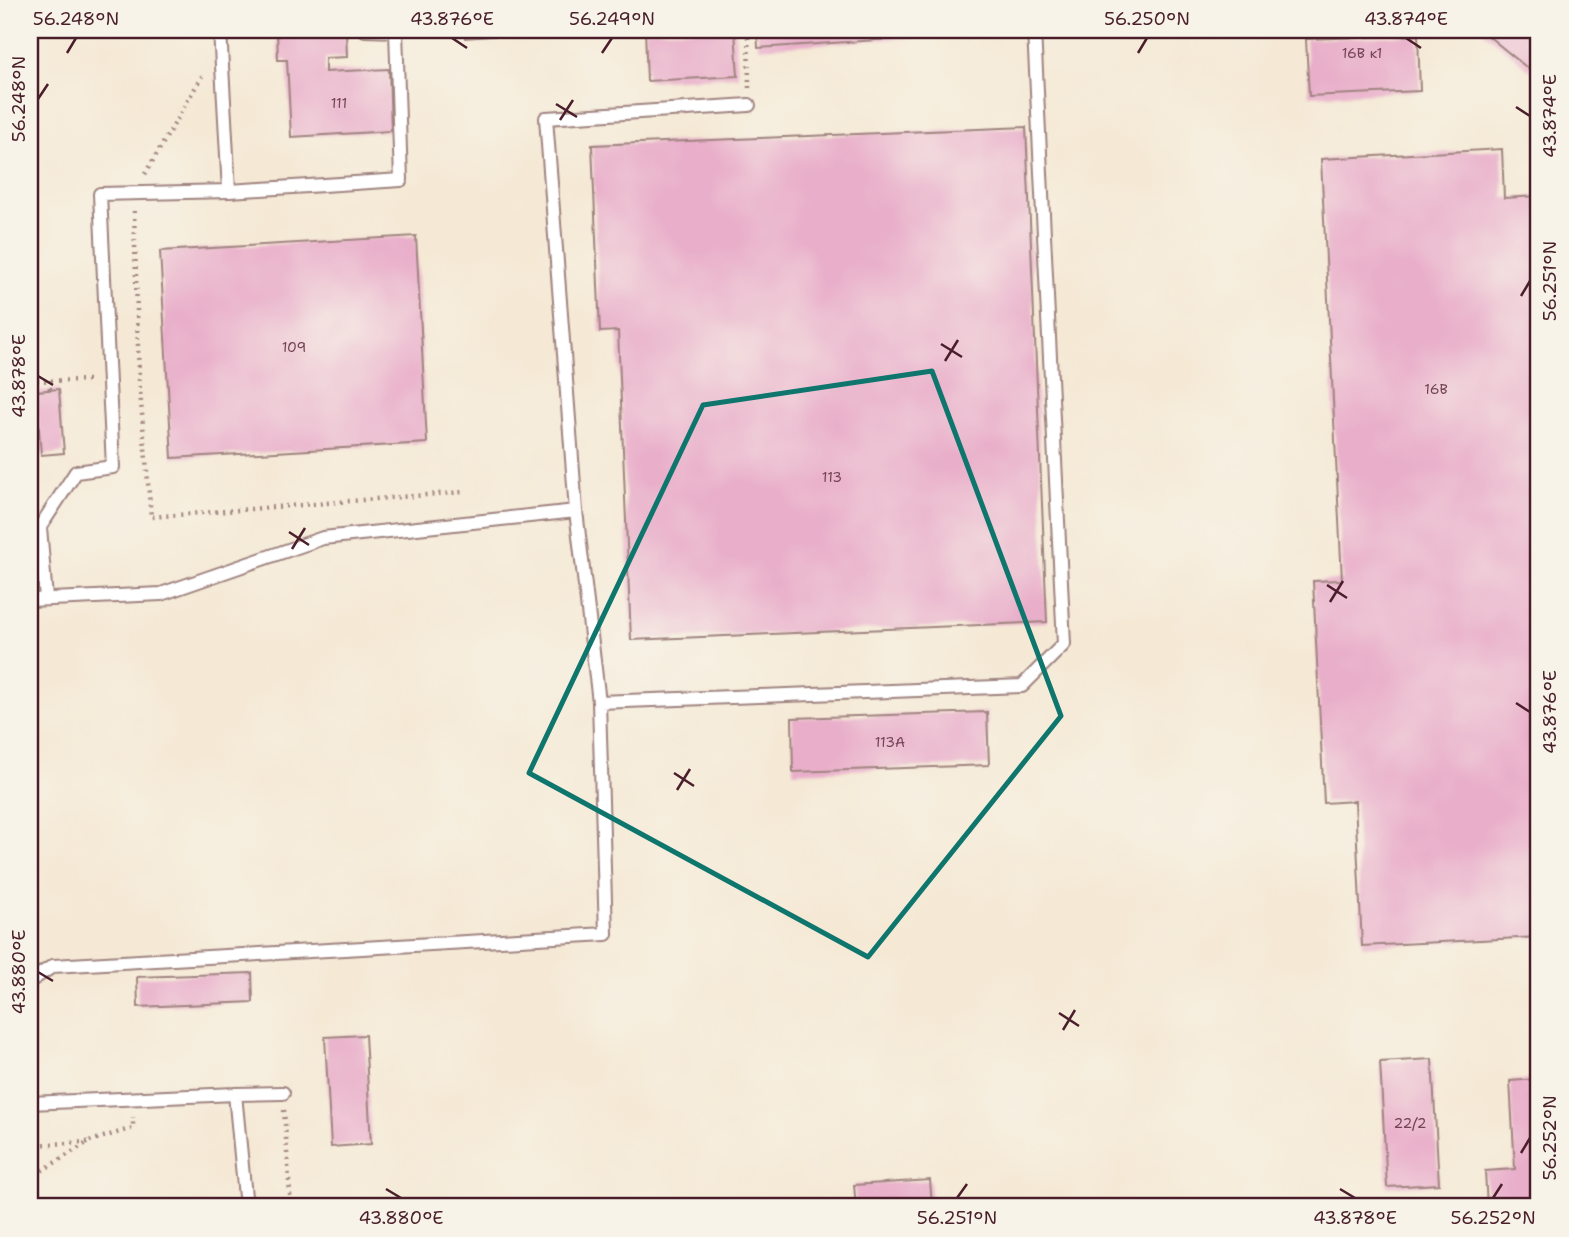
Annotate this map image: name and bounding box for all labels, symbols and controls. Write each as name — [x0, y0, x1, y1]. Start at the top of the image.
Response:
text: 56.248°N — [33, 7, 119, 31]
text: 43.876°E — [410, 7, 494, 31]
text: 56.249°N — [569, 7, 655, 31]
text: 56.250°N — [1104, 7, 1190, 31]
text: 43.874°E — [1364, 7, 1448, 31]
house number: 16В к1 — [1342, 44, 1382, 62]
text: 56.248°N — [7, 56, 31, 142]
text: 43.874°E — [1538, 74, 1562, 158]
house number: 111 — [331, 94, 347, 112]
text: 56.251°N — [1538, 241, 1562, 321]
text: 43.878°E — [7, 334, 31, 418]
house number: 109 — [282, 338, 306, 356]
house number: 16В — [1424, 380, 1448, 398]
house number: 113 — [822, 468, 842, 486]
text: 43.876°E — [1538, 670, 1562, 754]
house number: 113А — [875, 733, 905, 751]
text: 43.880°E — [7, 929, 31, 1015]
text: 56.252°N — [1538, 1095, 1562, 1181]
house number: 22/2 — [1393, 1114, 1427, 1132]
text: 43.880°E — [358, 1206, 444, 1230]
text: 56.251°N — [917, 1206, 997, 1230]
text: 43.878°E — [1313, 1206, 1397, 1230]
text: 56.252°N — [1450, 1206, 1536, 1230]

